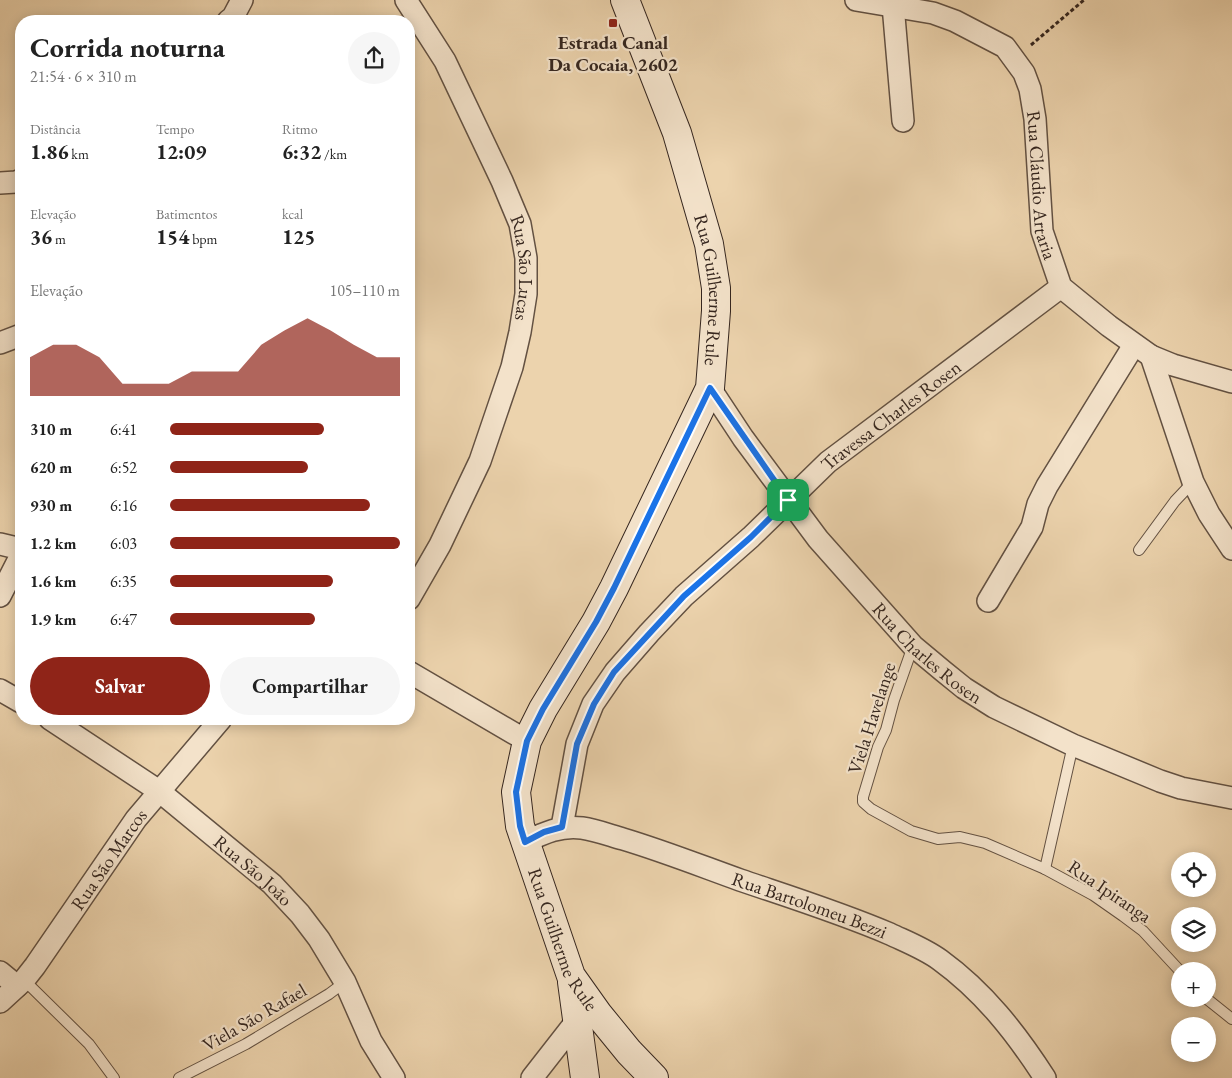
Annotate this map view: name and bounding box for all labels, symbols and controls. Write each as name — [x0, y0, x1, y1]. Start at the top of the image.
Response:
marker: Estrada Canal Da Cocaia, 2602 — [607, 17, 619, 29]
text: Corrida noturna — [30, 29, 225, 65]
place label: Estrada Canal Da Cocaia, 2602 — [548, 30, 678, 77]
button: share — [348, 32, 400, 84]
text: 21:54 · 6 × 310 m — [30, 66, 137, 87]
street label: Rua Cláudio Artaria — [1021, 109, 1063, 263]
text: Distância — [30, 120, 81, 138]
text: Tempo — [156, 120, 194, 138]
text: Ritmo — [282, 120, 318, 138]
text: 1.86 — [30, 138, 69, 165]
text: 12:09 — [156, 138, 206, 165]
text: 6:32 — [282, 138, 321, 165]
text: km — [69, 145, 89, 163]
text: /km — [321, 145, 347, 163]
text: Elevação — [30, 205, 76, 223]
text: Batimentos — [156, 205, 217, 223]
text: kcal — [282, 205, 303, 223]
street label: Rua São Lucas — [504, 211, 538, 323]
street label: Rua Guilherme Rule — [688, 211, 728, 367]
text: 36 — [30, 223, 52, 250]
text: 154 — [156, 223, 189, 250]
text: 125 — [282, 223, 315, 250]
text: m — [52, 230, 66, 248]
text: bpm — [189, 230, 218, 248]
text: Elevação — [30, 280, 83, 301]
text: 105–110 m — [329, 280, 400, 301]
street label: Travessa Charles Rosen — [815, 355, 966, 476]
text: 310 m — [30, 419, 72, 440]
text: 6:41 — [110, 419, 137, 440]
text: 620 m — [30, 457, 72, 478]
text: 6:52 — [110, 457, 137, 478]
pin — [767, 479, 809, 521]
icon: arrive — [774, 486, 802, 514]
text: 930 m — [30, 495, 72, 516]
text: 6:16 — [110, 495, 137, 516]
text: 1.2 km — [30, 533, 76, 554]
text: 6:03 — [110, 533, 137, 554]
text: 1.6 km — [30, 571, 76, 592]
text: 6:35 — [110, 571, 137, 592]
street label: Rua Charles Rosen — [867, 597, 987, 709]
text: 1.9 km — [30, 609, 76, 630]
text: 6:47 — [110, 609, 137, 630]
button: Salvar — [30, 657, 210, 715]
button: Compartilhar — [220, 657, 400, 715]
street label: Viela Havelange — [842, 659, 901, 777]
street label: Rua São Marcos — [65, 803, 153, 915]
street label: Rua São João — [208, 829, 298, 912]
map controls — [1171, 852, 1216, 1062]
button: locate — [1171, 852, 1216, 897]
street label: Rua Ipiranga — [1063, 854, 1157, 929]
street label: Rua Guilherme Rule — [522, 865, 604, 1016]
street label: Rua Bartolomeu Bezzi — [729, 866, 891, 944]
button: layers — [1171, 907, 1216, 952]
button: + — [1171, 962, 1216, 1007]
street label: Viela São Rafael — [198, 977, 311, 1057]
button: − — [1171, 1017, 1216, 1062]

